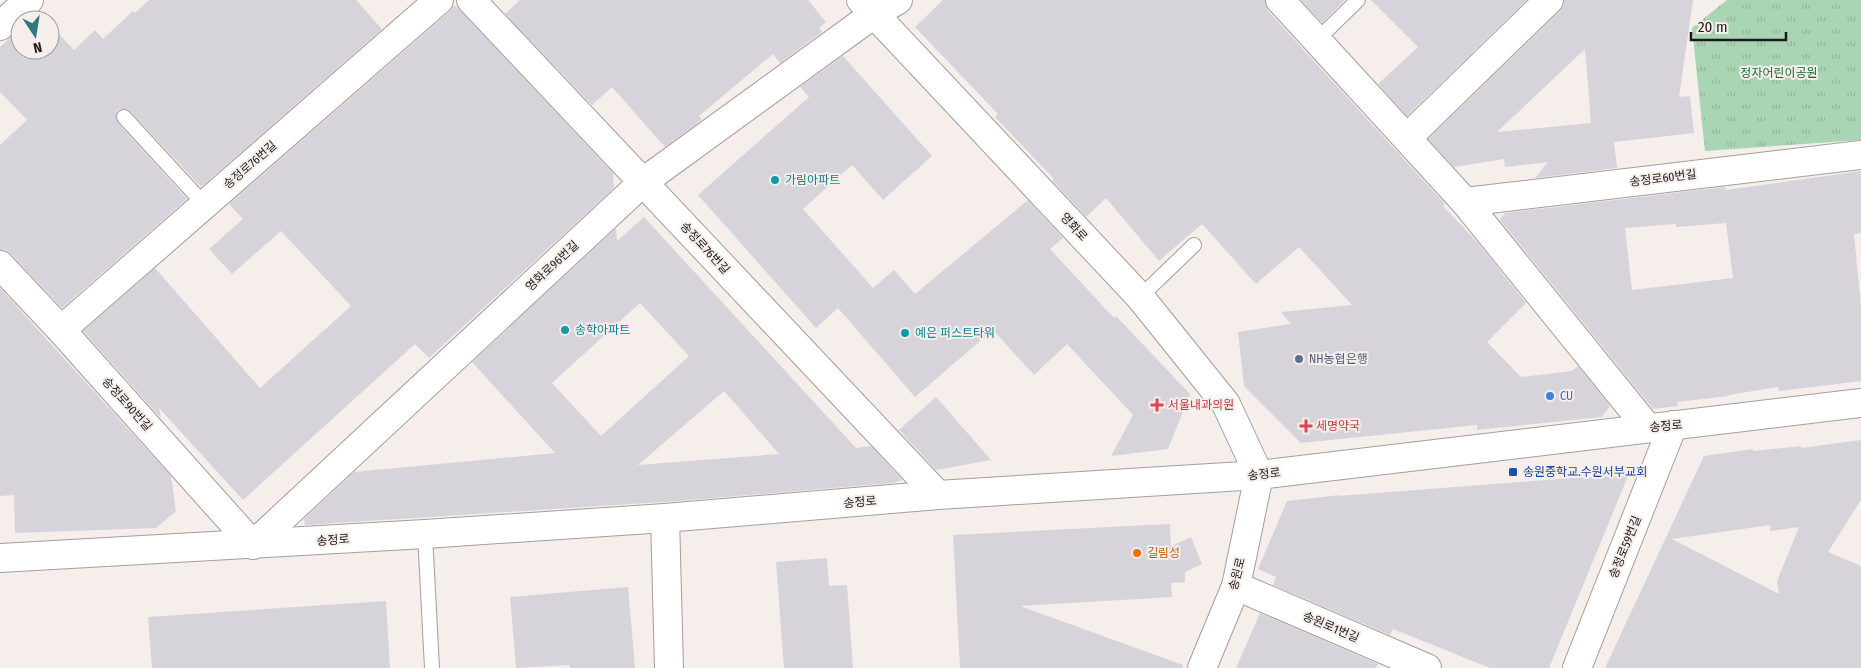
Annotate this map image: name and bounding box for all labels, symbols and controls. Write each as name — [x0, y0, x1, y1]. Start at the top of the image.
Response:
north arrow — [10, 10, 60, 60]
scale bar — [1691, 10, 1786, 42]
text: 20 m — [1698, 18, 1728, 36]
text: N — [32, 38, 43, 56]
park label: 정자어린이공원 — [1740, 66, 1818, 80]
street label: 송정로76번길 — [221, 138, 279, 192]
street label: 송정로60번길 — [1629, 167, 1697, 189]
place label: 가림아파트 — [785, 173, 840, 187]
marker: 가림아파트 — [769, 174, 781, 186]
street label: 영화로 — [1058, 210, 1090, 244]
street label: 송정로76번길 — [677, 219, 733, 277]
street label: 영화로96번길 — [523, 238, 581, 294]
place label: 송학아파트 — [575, 323, 630, 337]
marker: 송학아파트 — [559, 324, 571, 336]
place label: 예은 퍼스트타워 — [915, 326, 995, 340]
marker: 예은 퍼스트타워 — [899, 327, 911, 339]
place label: NH농협은행 — [1309, 352, 1368, 366]
marker: NH농협은행 — [1293, 353, 1305, 365]
street label: 송정로90번길 — [99, 374, 155, 434]
place label: CU — [1560, 389, 1573, 403]
marker: CU — [1544, 390, 1556, 402]
marker: 서울내과의원 — [1150, 398, 1164, 412]
place label: 서울내과의원 — [1168, 398, 1234, 412]
street label: 송정로 — [1649, 418, 1683, 434]
place label: 세명약국 — [1316, 419, 1360, 433]
marker: 세명약국 — [1300, 420, 1312, 432]
street label: 송정로 — [1247, 465, 1281, 483]
place label: 송원중학교.수원서부교회 — [1523, 465, 1647, 479]
marker: 송원중학교.수원서부교회 — [1507, 466, 1519, 478]
street label: 송정로 — [843, 494, 877, 510]
street label: 송정로59번길 — [1606, 514, 1644, 580]
street label: 송정로 — [316, 532, 350, 548]
place label: 길림성 — [1147, 546, 1180, 560]
marker: 길림성 — [1131, 547, 1143, 559]
street label: 송원로 — [1226, 556, 1248, 592]
street label: 송원로1번길 — [1301, 609, 1361, 645]

